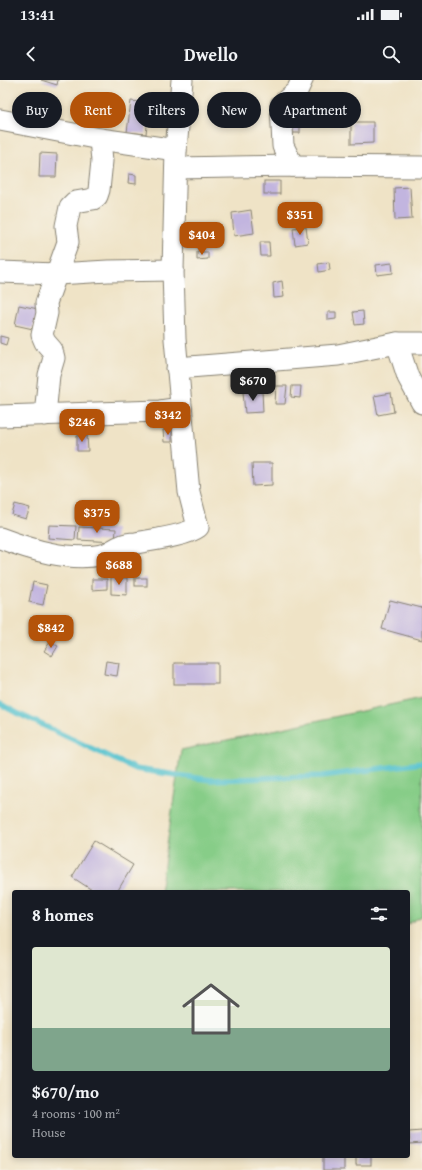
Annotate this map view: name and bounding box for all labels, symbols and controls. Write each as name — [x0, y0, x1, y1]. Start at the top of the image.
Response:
text: 13:41 — [20, 4, 55, 25]
text: Dwello — [184, 41, 238, 68]
icon: back — [20, 43, 42, 65]
icon: search — [380, 43, 402, 65]
chip: Buy — [12, 92, 62, 128]
chip: Rent — [70, 92, 126, 128]
chip: Filters — [134, 92, 199, 128]
chip: New — [207, 92, 261, 128]
chip: Apartment — [269, 92, 361, 128]
pin: $351 — [276, 202, 324, 236]
text: $351 — [287, 205, 313, 224]
pin: $404 — [178, 222, 226, 256]
text: $404 — [189, 225, 215, 244]
pin: $670 — [229, 368, 277, 402]
text: $670 — [240, 371, 266, 390]
pin: $342 — [144, 402, 192, 436]
text: $342 — [155, 405, 181, 424]
pin: $246 — [58, 409, 106, 443]
text: $246 — [69, 412, 95, 431]
pin: $375 — [73, 500, 121, 534]
text: $375 — [84, 503, 110, 522]
pin: $688 — [95, 552, 143, 586]
text: $688 — [106, 555, 132, 574]
pin: $842 — [27, 615, 75, 649]
text: $842 — [38, 618, 64, 637]
text: 8 homes — [32, 902, 94, 927]
icon: filters — [368, 903, 390, 925]
icon: home — [175, 973, 247, 1045]
text: $670/mo — [32, 1079, 99, 1104]
text: 4 rooms · 100 m² — [32, 1104, 120, 1123]
text: House — [32, 1123, 66, 1142]

